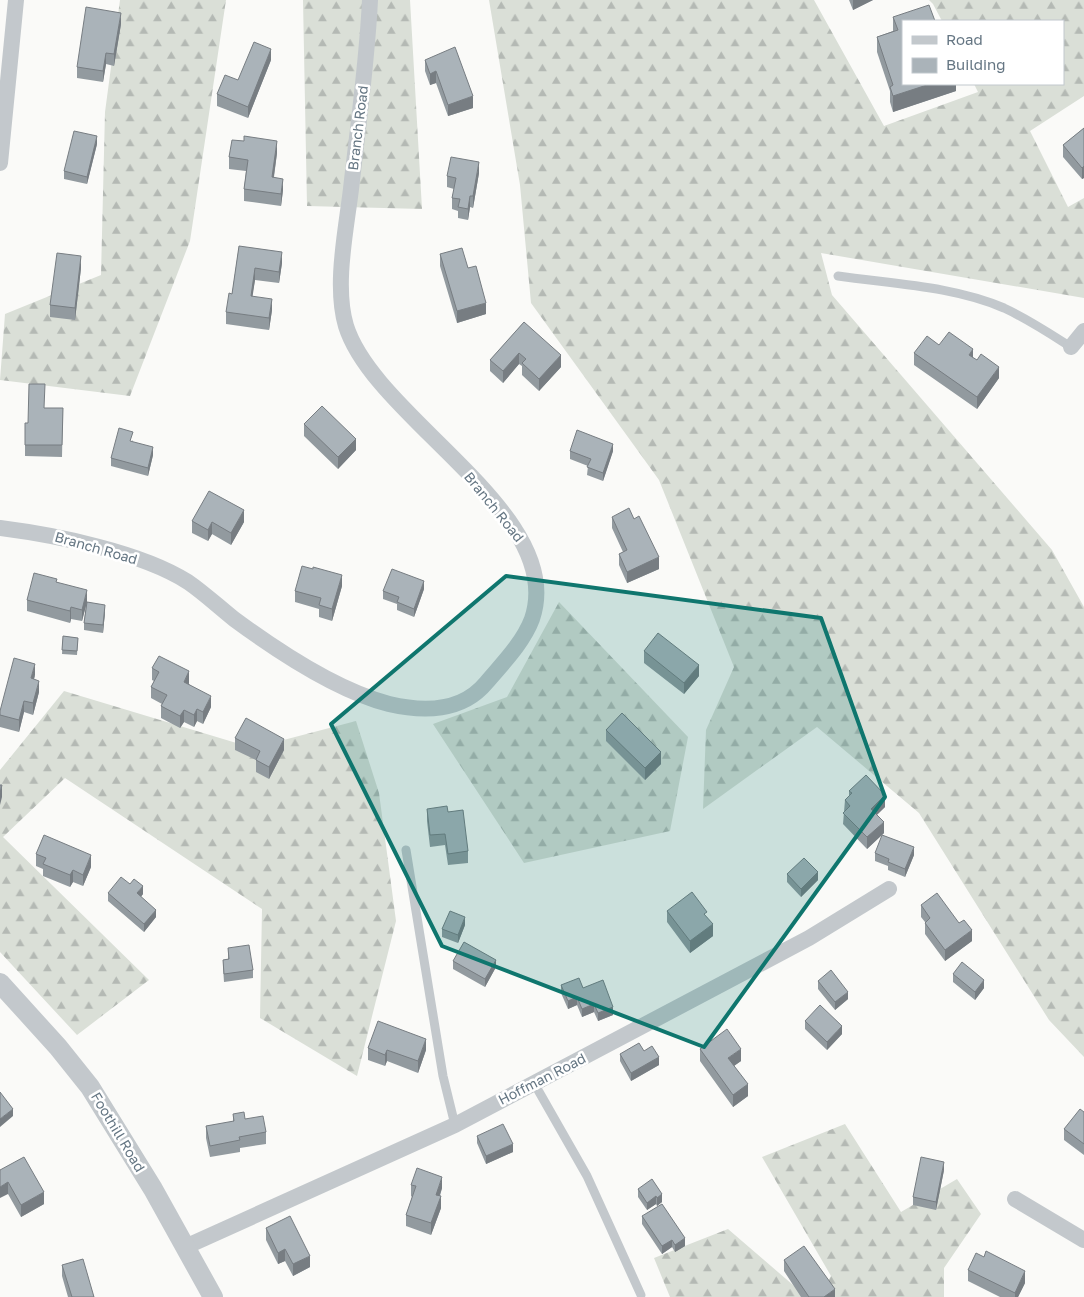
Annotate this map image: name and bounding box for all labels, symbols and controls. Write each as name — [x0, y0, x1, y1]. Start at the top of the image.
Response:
legend — [902, 20, 1064, 85]
text: Road — [946, 30, 983, 48]
text: Building — [946, 55, 1006, 73]
street label: Branch Road — [344, 85, 371, 171]
street label: Branch Road — [461, 468, 528, 545]
street label: Branch Road — [53, 528, 139, 567]
street label: Hoffman Road — [495, 1049, 588, 1108]
street label: Foothill Road — [88, 1089, 149, 1175]

